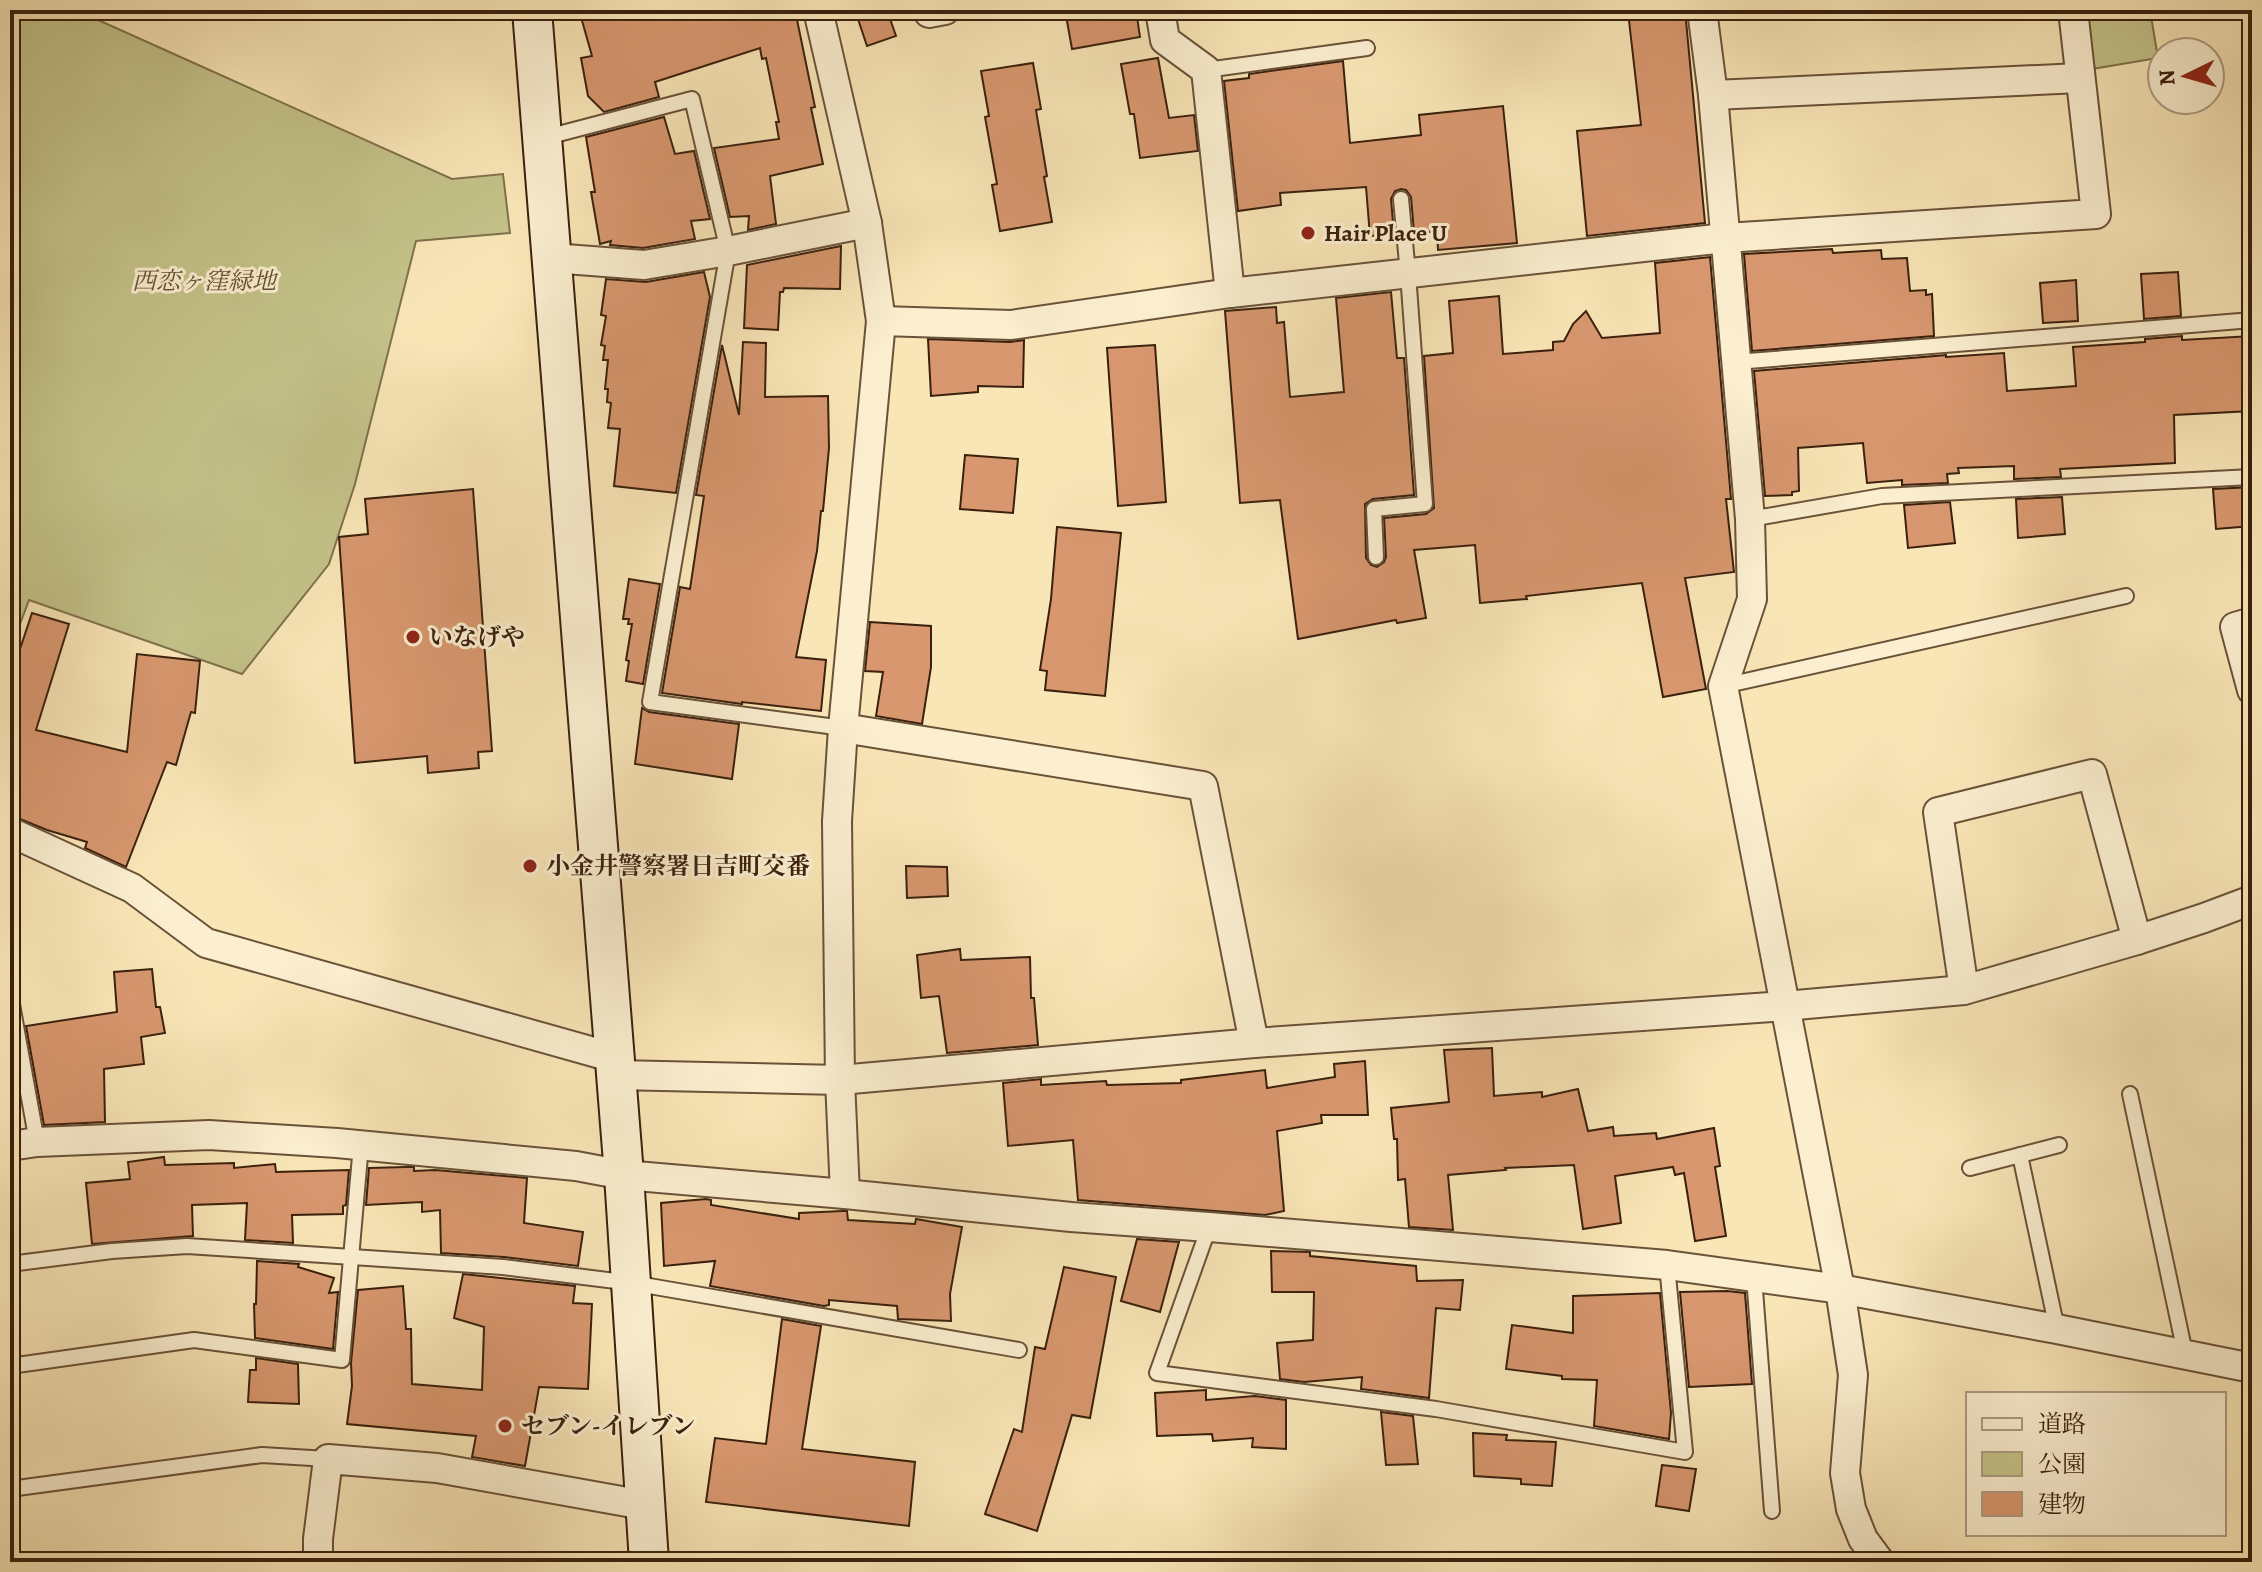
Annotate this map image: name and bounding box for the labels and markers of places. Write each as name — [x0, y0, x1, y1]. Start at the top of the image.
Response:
place label: Hair Place U — [1324, 217, 1447, 249]
marker: Hair Place U — [1299, 224, 1317, 242]
place label: いなげや — [429, 621, 525, 653]
marker: いなげや — [404, 628, 422, 646]
place label: 小金井警察署日吉町交番 — [546, 850, 810, 882]
marker: 小金井警察署日吉町交番 — [521, 857, 539, 875]
place label: セブン-イレブン — [521, 1410, 696, 1442]
marker: セブン-イレブン — [496, 1417, 514, 1435]

